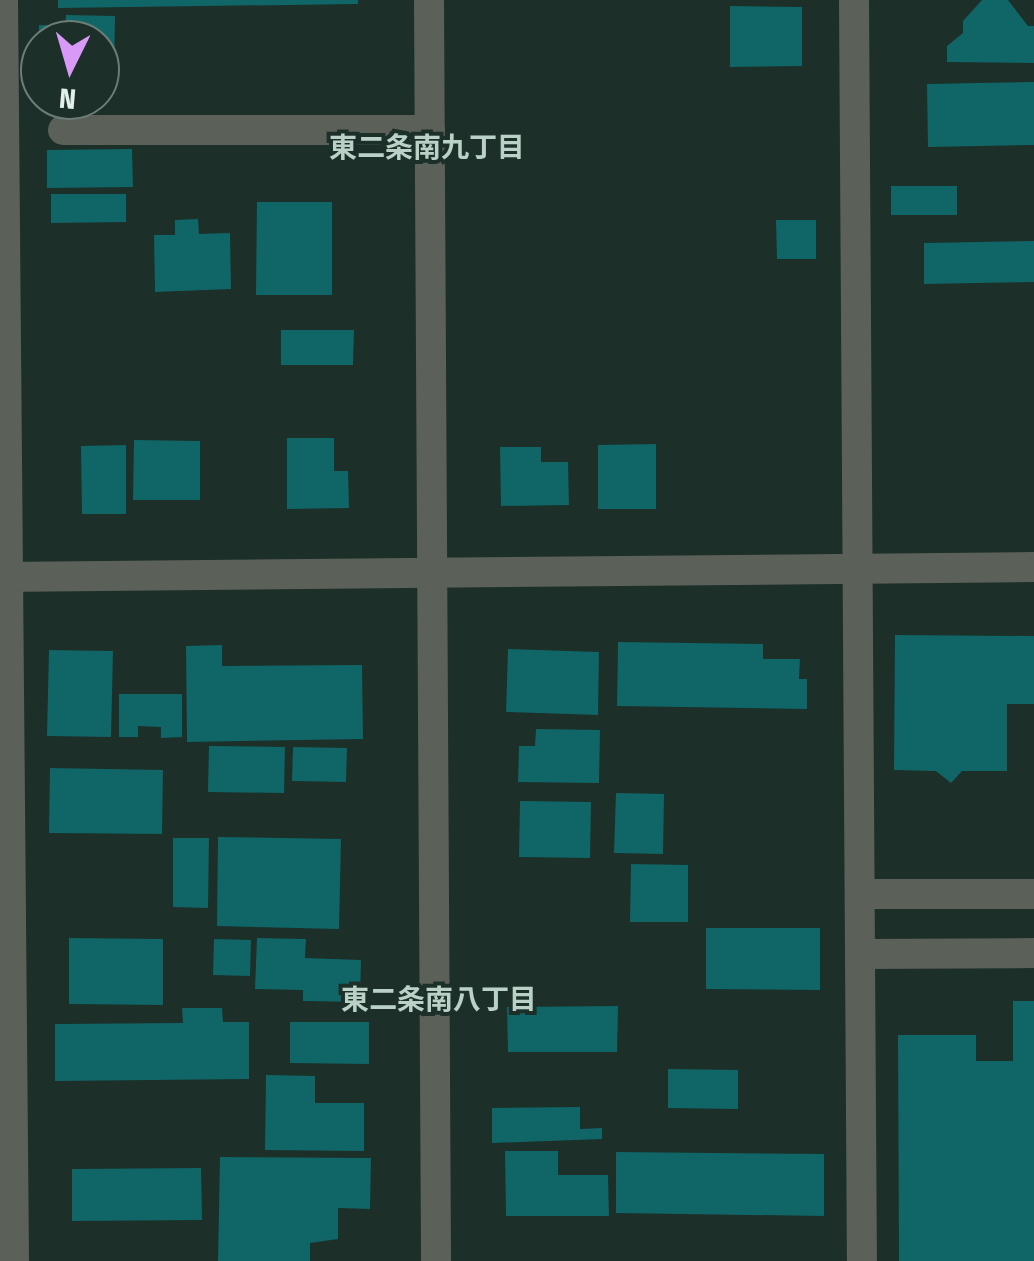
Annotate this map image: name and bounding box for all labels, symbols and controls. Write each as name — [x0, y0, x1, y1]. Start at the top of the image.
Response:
north arrow — [20, 20, 120, 120]
text: N — [58, 81, 77, 116]
district label: 東二条南九丁目 — [329, 131, 525, 165]
district label: 東二条南八丁目 — [341, 983, 537, 1017]

